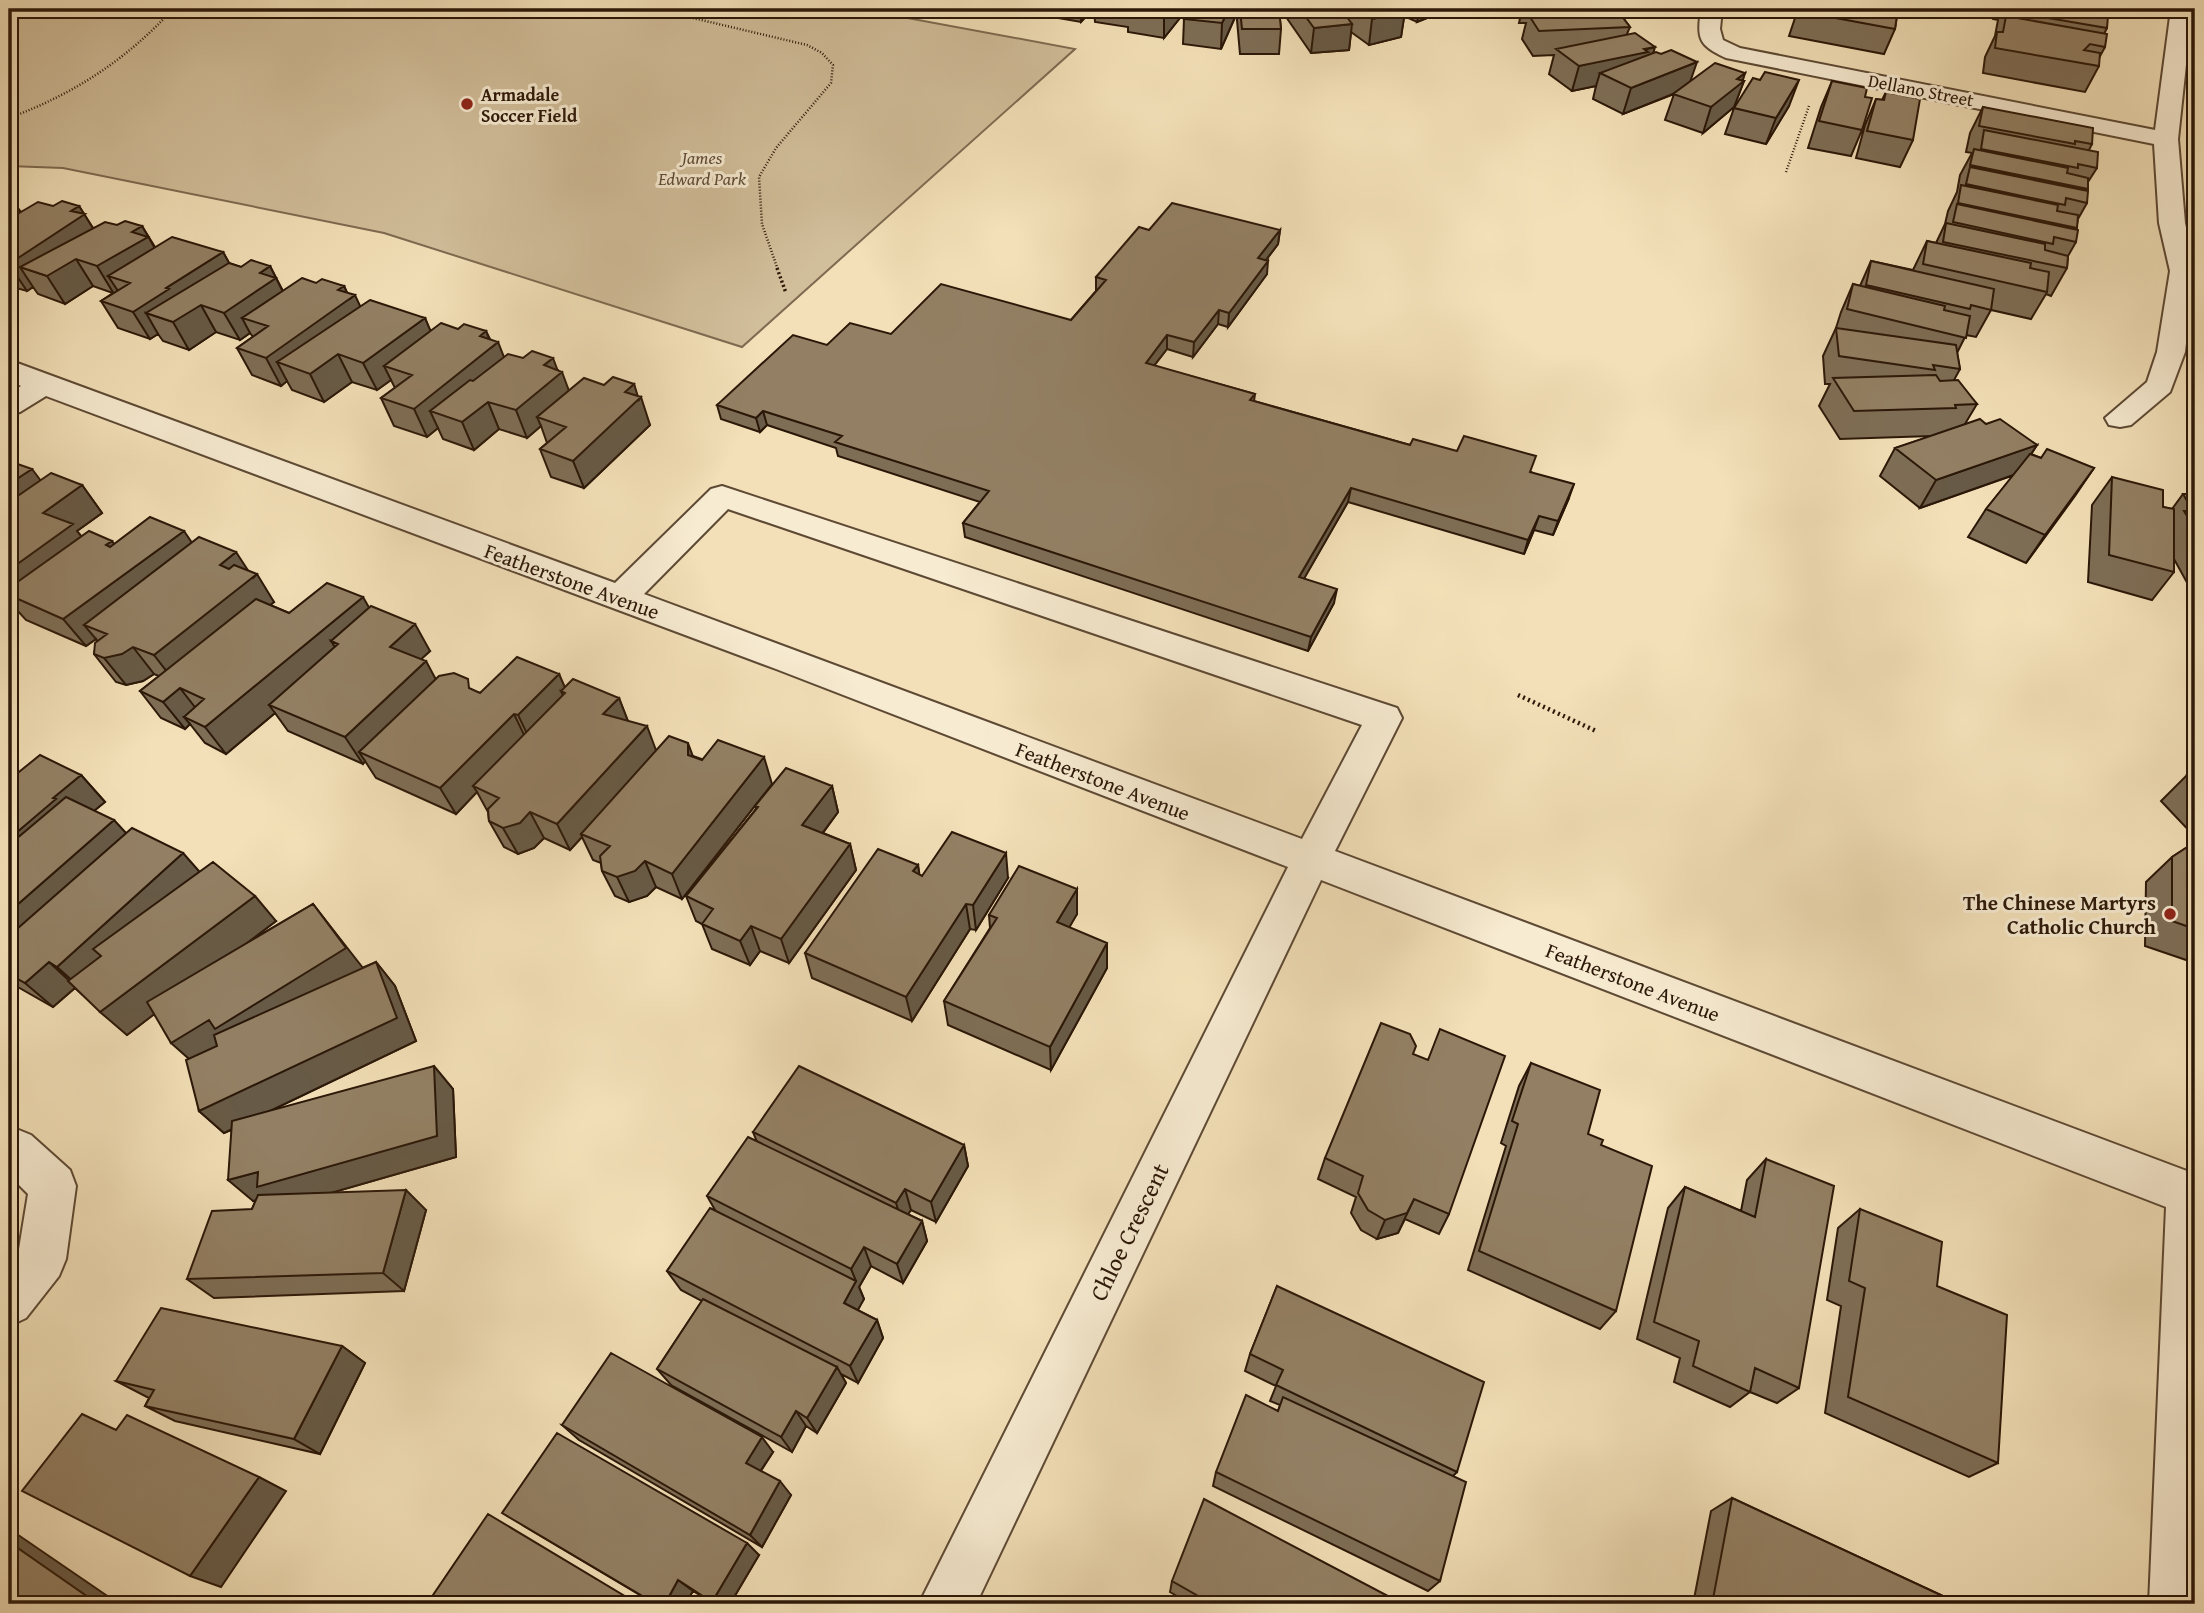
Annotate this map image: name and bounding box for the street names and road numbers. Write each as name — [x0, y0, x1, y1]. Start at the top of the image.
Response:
street label: Dellano Street — [1866, 67, 1977, 114]
street label: Featherstone Avenue — [480, 535, 664, 627]
street label: Featherstone Avenue — [1011, 734, 1195, 829]
street label: Featherstone Avenue — [1541, 935, 1725, 1030]
street label: Chloe Crescent — [1081, 1157, 1178, 1307]

